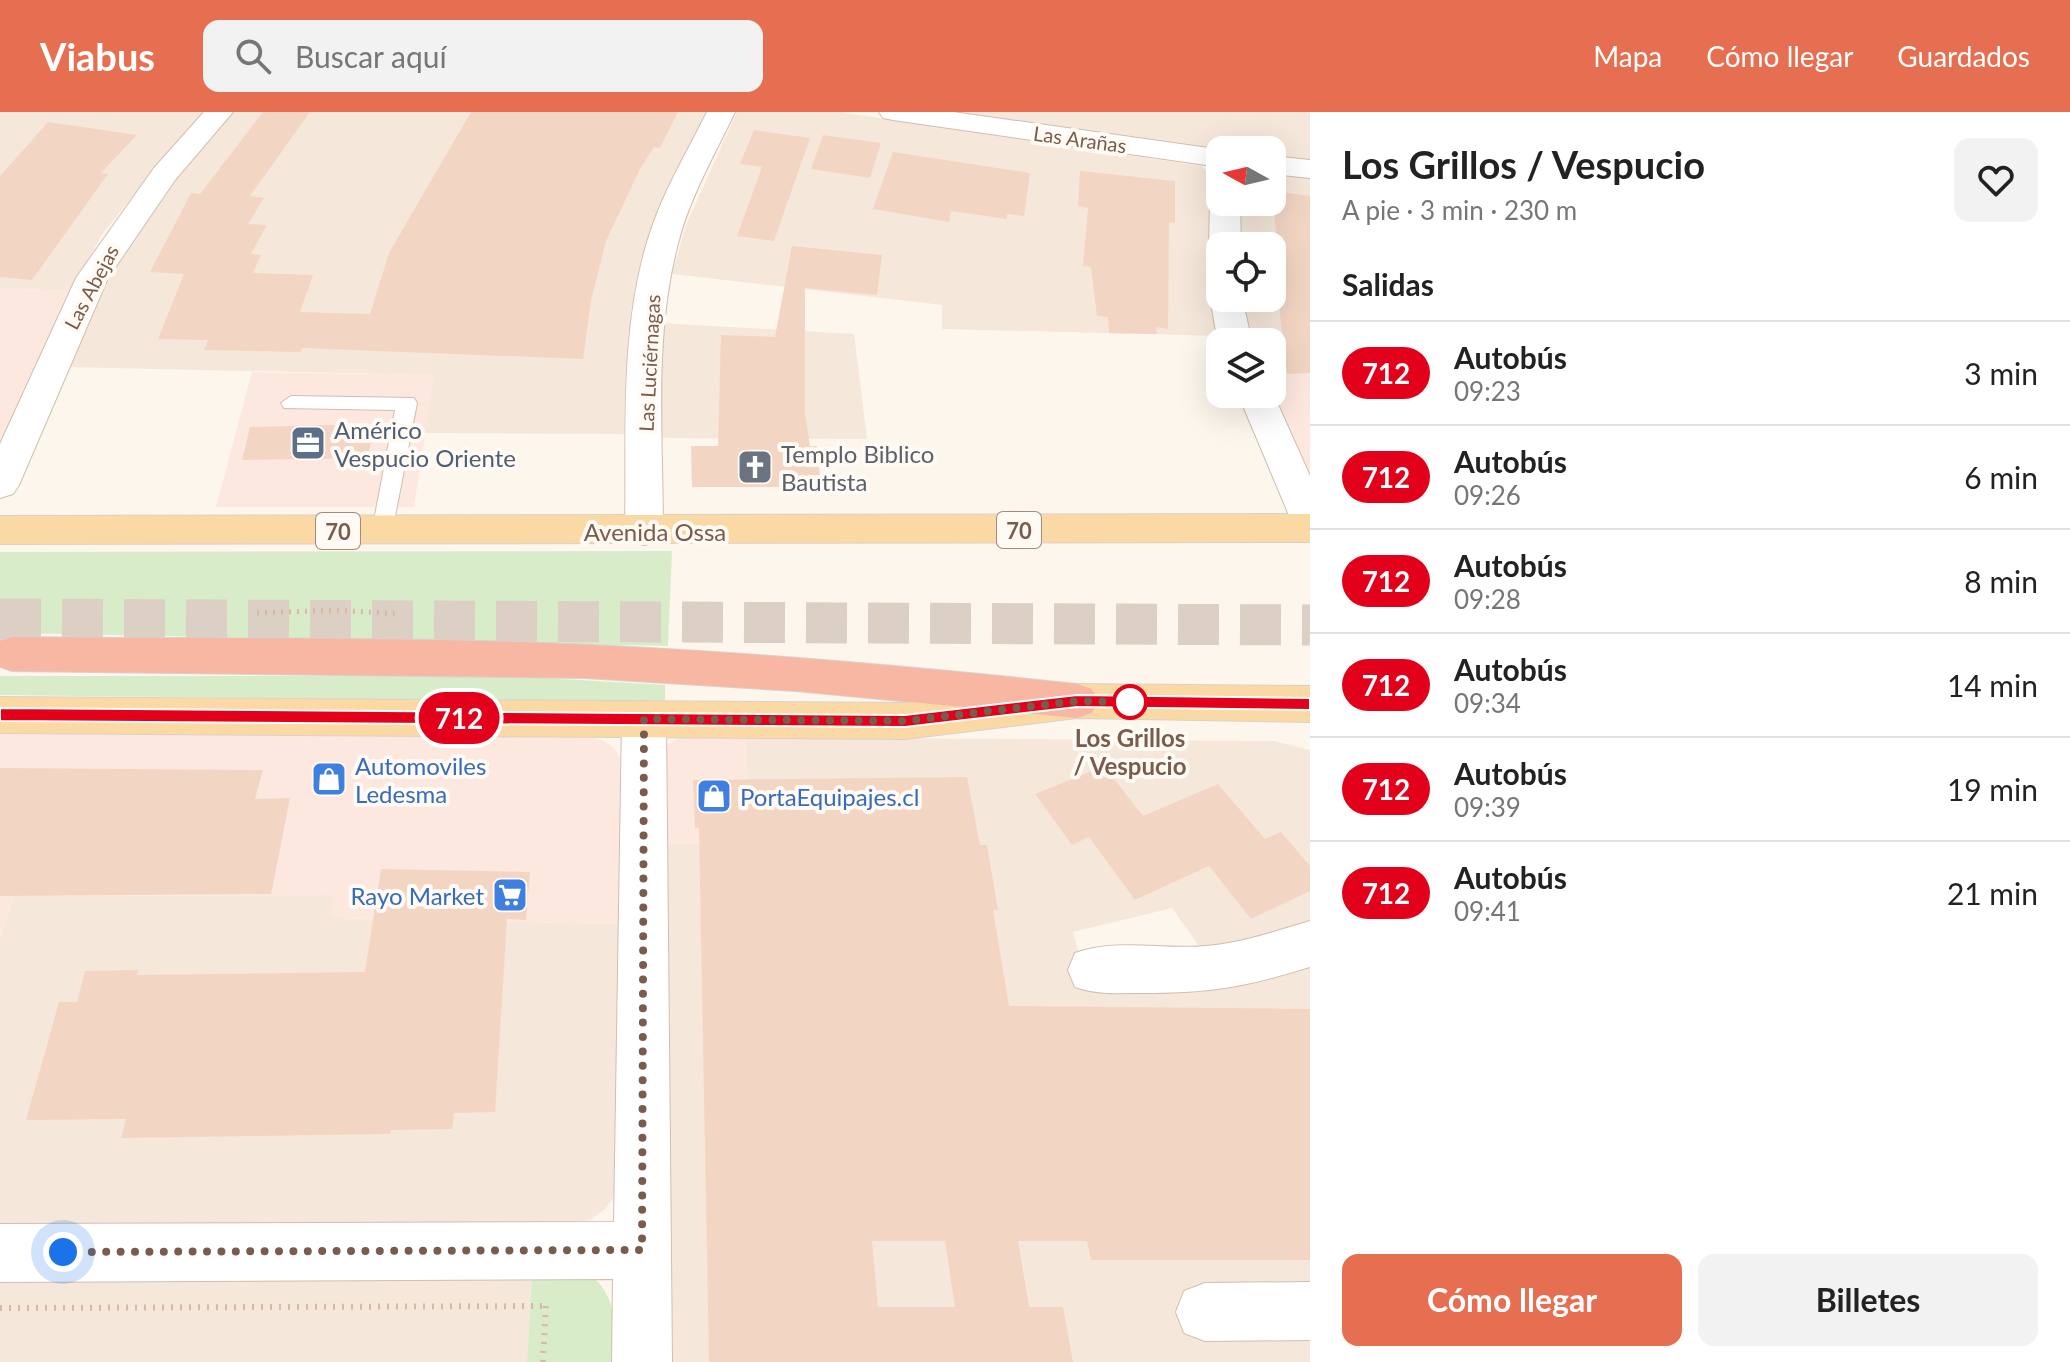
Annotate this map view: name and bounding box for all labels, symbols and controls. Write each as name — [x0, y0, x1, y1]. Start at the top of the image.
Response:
search box — [203, 20, 763, 92]
text: Viabus — [40, 33, 155, 79]
icon: search — [231, 34, 275, 78]
text: Buscar aquí — [295, 38, 447, 74]
text: Mapa — [1593, 39, 1662, 73]
text: Cómo llegar — [1706, 39, 1853, 73]
text: Guardados — [1897, 39, 2030, 73]
street label: Las Arañas — [1032, 121, 1128, 157]
north arrow — [1206, 136, 1286, 216]
map controls — [1206, 136, 1286, 408]
button: heart — [1954, 138, 2038, 222]
text: Los Grillos / Vespucio — [1342, 141, 1705, 187]
text: A pie · 3 min · 230 m — [1342, 194, 1577, 226]
button: locate — [1206, 232, 1286, 312]
street label: Las Abejas — [59, 241, 123, 333]
text: Salidas — [1342, 266, 1434, 302]
street label: Las Luciérnagas — [633, 294, 665, 432]
button: layers — [1206, 328, 1286, 408]
text: Autobús — [1454, 339, 1567, 375]
text: 3 min — [1964, 355, 2038, 391]
text: 712 — [1362, 356, 1410, 390]
text: 09:23 — [1454, 375, 1521, 407]
place label: Américo Vespucio Oriente — [334, 415, 516, 472]
office icon: Américo Vespucio Oriente — [289, 424, 327, 462]
place label: Templo Biblico Bautista — [781, 439, 934, 496]
text: Autobús — [1454, 443, 1567, 479]
church icon: Templo Biblico Bautista — [736, 448, 774, 486]
text: 6 min — [1964, 459, 2038, 495]
text: 712 — [1362, 460, 1410, 494]
text: 09:26 — [1454, 479, 1521, 511]
road number: 70 — [997, 512, 1041, 548]
road number: 70 — [316, 513, 360, 549]
street label: Avenida Ossa — [584, 517, 726, 546]
text: Autobús — [1454, 547, 1567, 583]
text: 8 min — [1964, 563, 2038, 599]
text: 712 — [1362, 564, 1410, 598]
text: 09:28 — [1454, 583, 1521, 615]
text: Autobús — [1454, 651, 1567, 687]
text: 14 min — [1947, 667, 2038, 703]
text: 712 — [1362, 668, 1410, 702]
marker: Los Grillos / Vespucio — [1113, 685, 1147, 719]
text: 09:34 — [1454, 687, 1521, 719]
line badge: 712 — [413, 692, 505, 744]
text: 712 — [435, 701, 483, 735]
place label: Los Grillos / Vespucio — [1074, 723, 1186, 780]
place label: Automoviles Ledesma — [355, 751, 486, 808]
text: Autobús — [1454, 755, 1567, 791]
shop icon: Automoviles Ledesma — [310, 760, 348, 798]
text: 19 min — [1947, 771, 2038, 807]
text: 712 — [1362, 772, 1410, 806]
shop icon: PortaEquipajes.cl — [695, 777, 733, 815]
place label: PortaEquipajes.cl — [740, 782, 919, 811]
text: 09:39 — [1454, 791, 1521, 823]
text: Autobús — [1454, 859, 1567, 895]
text: 21 min — [1947, 875, 2038, 911]
supermarket icon: Rayo Market — [491, 876, 529, 914]
text: 712 — [1362, 876, 1410, 910]
place label: Rayo Market — [350, 881, 484, 910]
text: 09:41 — [1454, 895, 1521, 927]
your location — [43, 1232, 83, 1272]
button: Cómo llegar — [1342, 1254, 1682, 1346]
button: Billetes — [1698, 1254, 2038, 1346]

